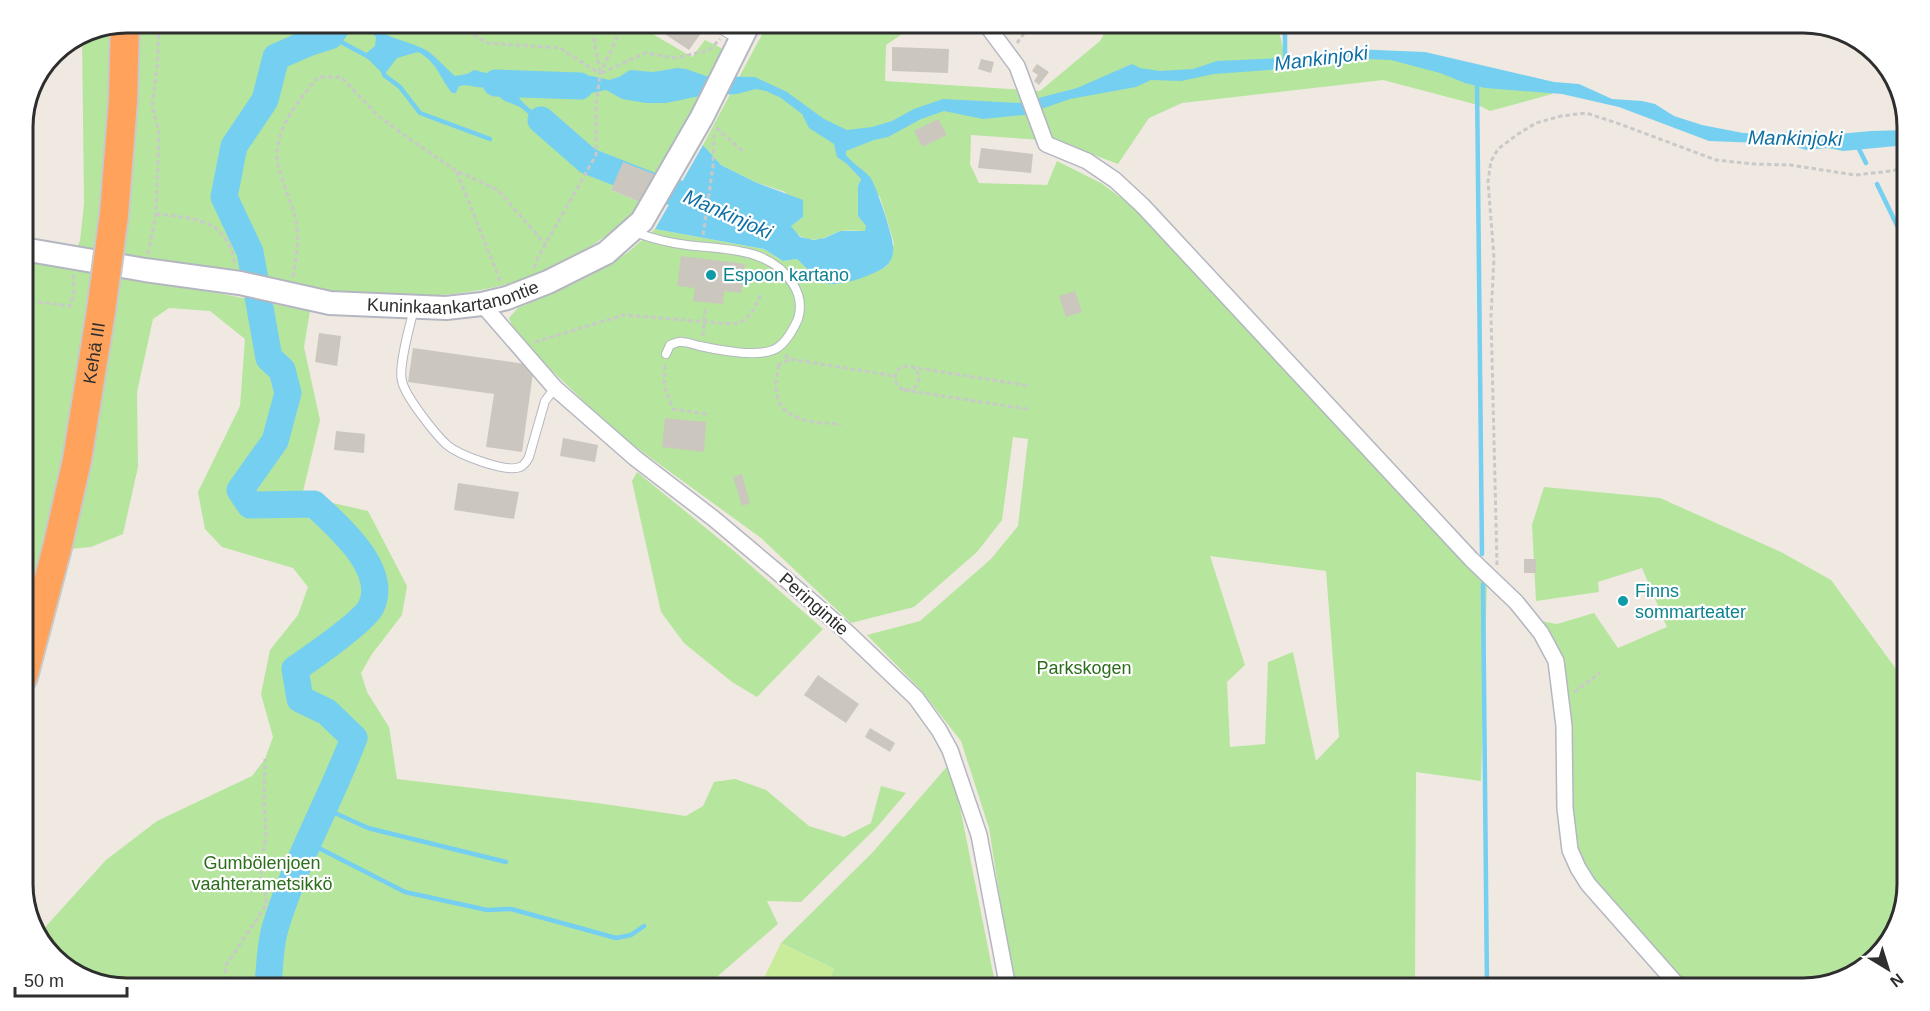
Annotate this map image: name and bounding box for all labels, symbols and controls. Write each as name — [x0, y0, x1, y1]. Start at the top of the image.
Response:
water label: Mankinjoki — [1273, 41, 1370, 75]
water label: Mankinjoki — [1748, 126, 1843, 150]
water label: Mankinjoki — [680, 185, 776, 243]
place label: Espoon kartano — [723, 265, 849, 285]
marker: Espoon kartano — [704, 268, 718, 282]
street label: Kuninkaankartanontie — [367, 277, 542, 318]
street label: Kehä III — [79, 321, 109, 385]
street label: Peringintie — [775, 569, 853, 639]
place label: Finns sommarteater — [1635, 581, 1746, 622]
marker: Finns sommarteater — [1616, 594, 1630, 608]
park label: Parkskogen — [1036, 658, 1132, 678]
park label: Gumbölenjoen vaahterametsikkö — [191, 853, 333, 894]
north arrow — [1858, 939, 1918, 999]
scale bar — [15, 960, 128, 998]
text: N — [1887, 970, 1907, 991]
text: 50 m — [24, 971, 64, 991]

